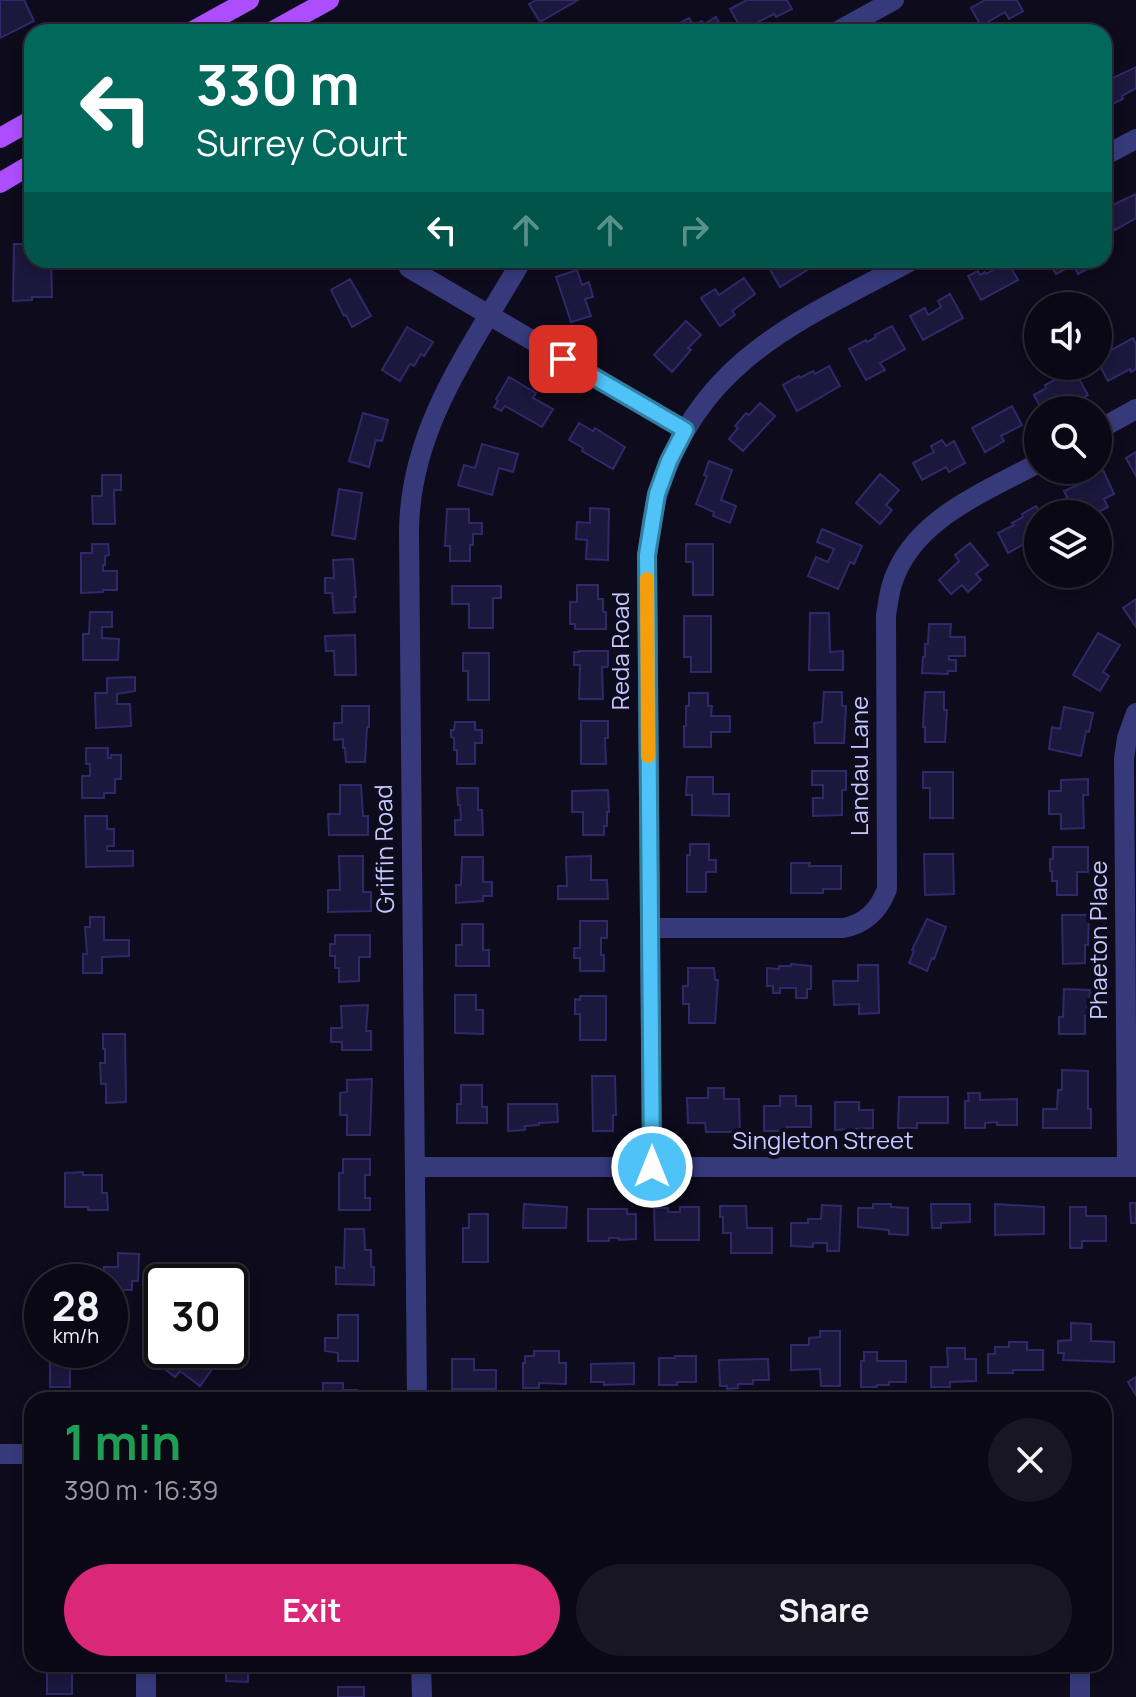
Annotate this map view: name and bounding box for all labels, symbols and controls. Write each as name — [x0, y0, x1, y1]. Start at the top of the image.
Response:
text: 330 m — [196, 45, 360, 122]
icon: left — [64, 56, 168, 160]
text: Surrey Court — [196, 118, 408, 167]
icon: left — [420, 208, 464, 252]
icon: ahead — [504, 208, 548, 252]
icon: ahead — [588, 208, 632, 252]
icon: right — [672, 208, 716, 252]
map controls — [1024, 292, 1112, 588]
button: sound — [1024, 292, 1112, 380]
pin — [529, 325, 597, 393]
icon: arrive — [541, 337, 585, 381]
button: search — [1024, 396, 1112, 484]
button: layers — [1024, 500, 1112, 588]
street label: Reda Road — [603, 592, 636, 710]
street label: Landau Lane — [842, 696, 875, 836]
street label: Griffin Road — [366, 784, 401, 914]
street label: Phaeton Place — [1081, 861, 1114, 1019]
street label: Singleton Street — [732, 1123, 914, 1156]
position arrow — [610, 1125, 694, 1209]
speed limit sign: 30 — [144, 1264, 248, 1368]
text: 28 — [52, 1278, 100, 1333]
text: km/h — [53, 1322, 99, 1349]
text: 1 min — [64, 1409, 181, 1474]
button: close — [988, 1418, 1072, 1502]
text: 390 m · 16:39 — [64, 1472, 218, 1508]
button: Exit — [64, 1564, 560, 1656]
button: Share — [576, 1564, 1072, 1656]

